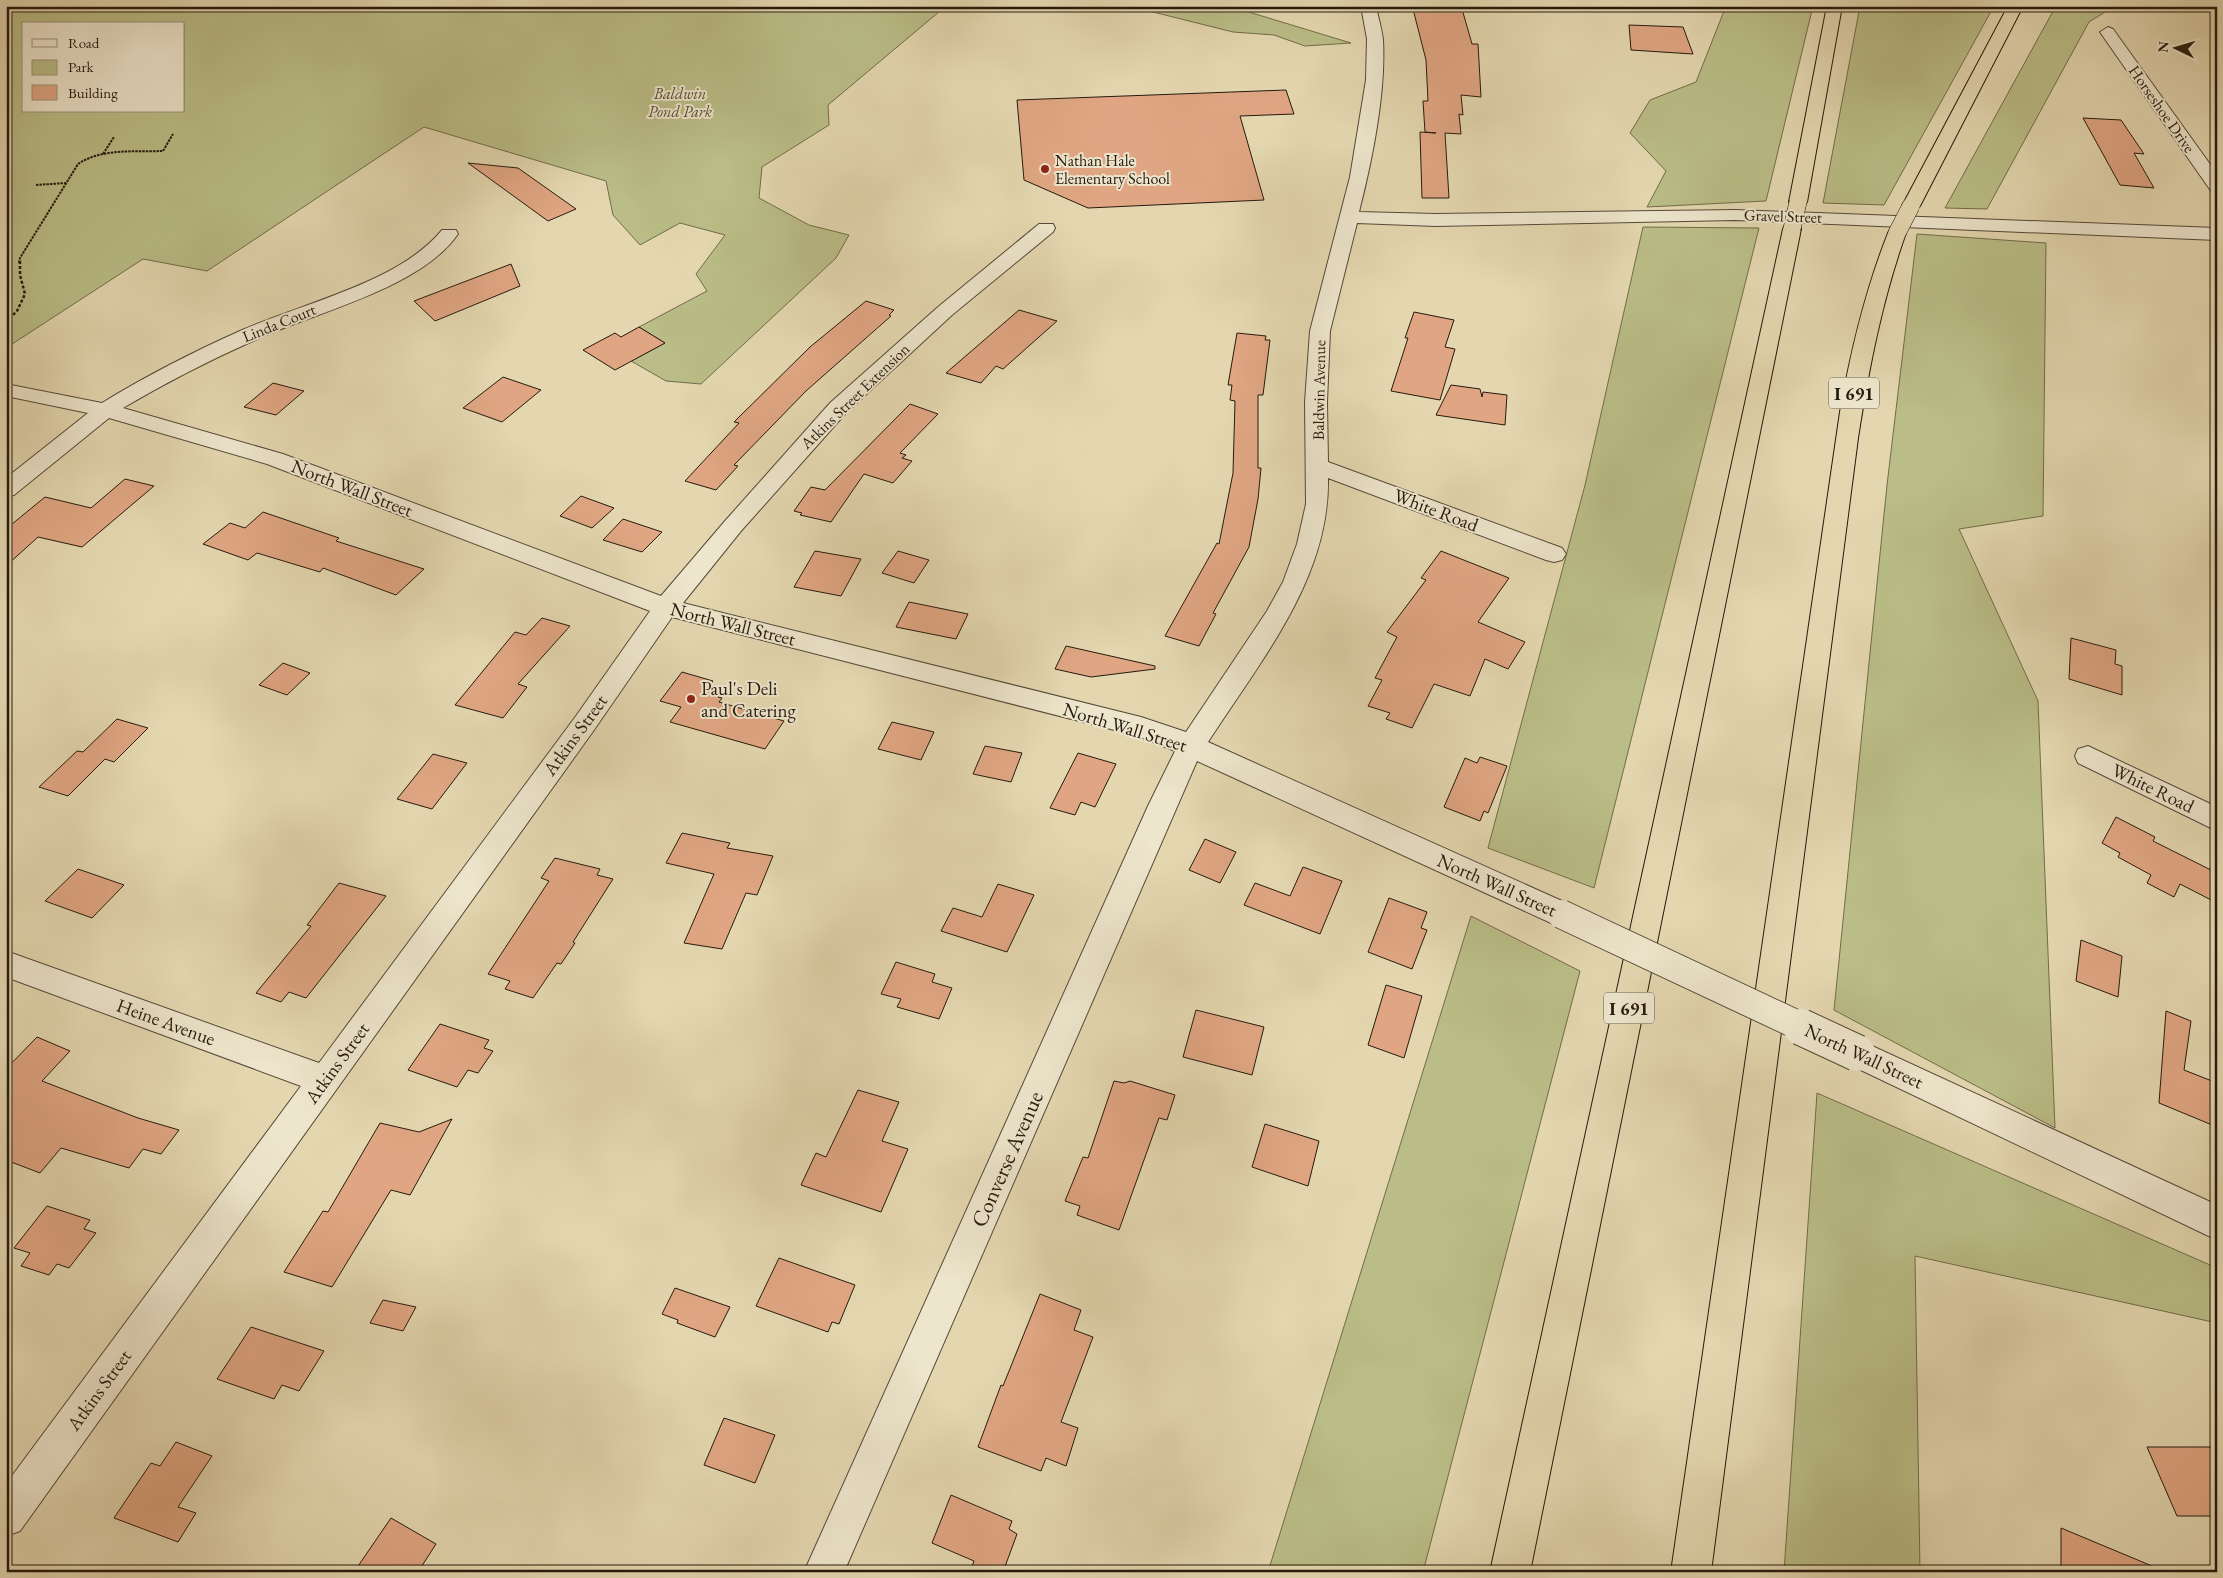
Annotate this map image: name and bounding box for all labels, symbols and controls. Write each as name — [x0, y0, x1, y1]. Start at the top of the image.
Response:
legend — [22, 22, 185, 112]
north arrow — [2150, 22, 2200, 72]
text: Road — [68, 33, 100, 52]
text: N — [2154, 40, 2173, 53]
text: Park — [68, 57, 95, 76]
street label: Horseshoe Drive — [2124, 61, 2200, 157]
text: Building — [68, 83, 118, 102]
park label: Baldwin Pond Park — [648, 83, 713, 122]
place label: Nathan Hale Elementary School — [1055, 150, 1170, 189]
marker: Nathan Hale Elementary School — [1039, 163, 1051, 175]
street label: Gravel Street — [1744, 204, 1822, 228]
street label: Linda Court — [239, 299, 319, 347]
street label: Atkins Street Extension — [795, 338, 914, 454]
street label: Baldwin Avenue — [1308, 340, 1330, 440]
road number: I 691 — [1829, 378, 1879, 408]
street label: North Wall Street — [288, 453, 416, 523]
street label: White Road — [1390, 482, 1482, 538]
street label: North Wall Street — [668, 596, 798, 652]
place label: Paul's Deli and Catering — [701, 676, 797, 723]
street label: Atkins Street — [537, 689, 613, 781]
marker: Paul's Deli and Catering — [685, 693, 697, 705]
street label: North Wall Street — [1060, 696, 1190, 758]
street label: White Road — [2108, 757, 2199, 819]
street label: North Wall Street — [1433, 848, 1561, 922]
road number: I 691 — [1604, 992, 1654, 1024]
street label: Heine Avenue — [113, 993, 219, 1051]
street label: Atkins Street — [299, 1017, 375, 1109]
street label: North Wall Street — [1801, 1018, 1927, 1094]
street label: Converse Avenue — [964, 1086, 1050, 1232]
street label: Atkins Street — [61, 1344, 137, 1436]

